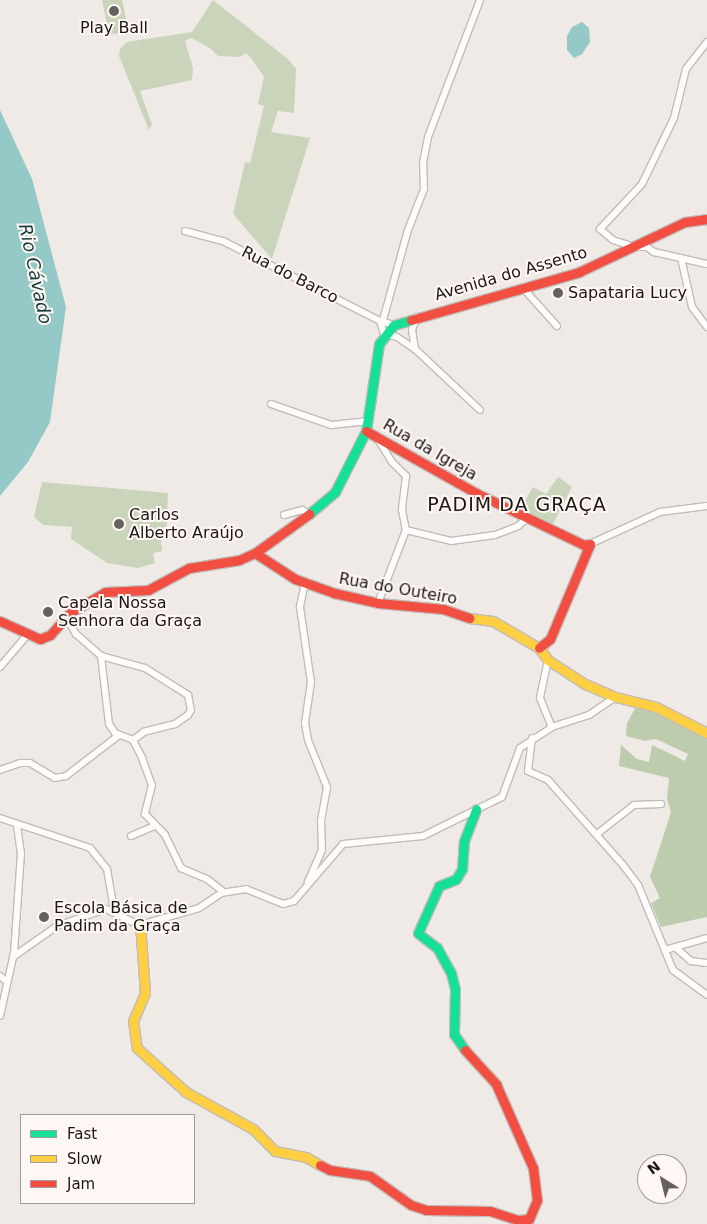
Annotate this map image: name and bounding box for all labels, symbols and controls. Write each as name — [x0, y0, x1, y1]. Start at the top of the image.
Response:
marker: Play Ball — [108, 5, 120, 17]
place label: Play Ball — [80, 18, 148, 38]
water label: Rio Cávado — [14, 222, 56, 326]
street label: Rua do Barco — [238, 242, 342, 308]
street label: Avenida do Assento — [433, 243, 589, 305]
place label: Sapataria Lucy — [568, 283, 687, 303]
marker: Sapataria Lucy — [552, 287, 564, 299]
street label: Rua da Igreja — [379, 415, 481, 485]
district label: PADIM DA GRAÇA — [426, 494, 608, 516]
place label: Carlos Alberto Araújo — [129, 505, 244, 543]
marker: Carlos Alberto Araújo — [113, 518, 125, 530]
street label: Rua do Outeiro — [337, 569, 459, 609]
place label: Capela Nossa Senhora da Graça — [58, 593, 202, 631]
marker: Capela Nossa Senhora da Graça — [42, 606, 54, 618]
place label: Escola Básica de Padim da Graça — [54, 898, 188, 936]
marker: Escola Básica de Padim da Graça — [38, 911, 50, 923]
legend — [20, 1114, 195, 1204]
text: Fast — [67, 1125, 97, 1143]
text: Slow — [67, 1150, 102, 1168]
north arrow — [637, 1154, 687, 1204]
text: N — [644, 1158, 663, 1178]
text: Jam — [67, 1175, 95, 1193]

